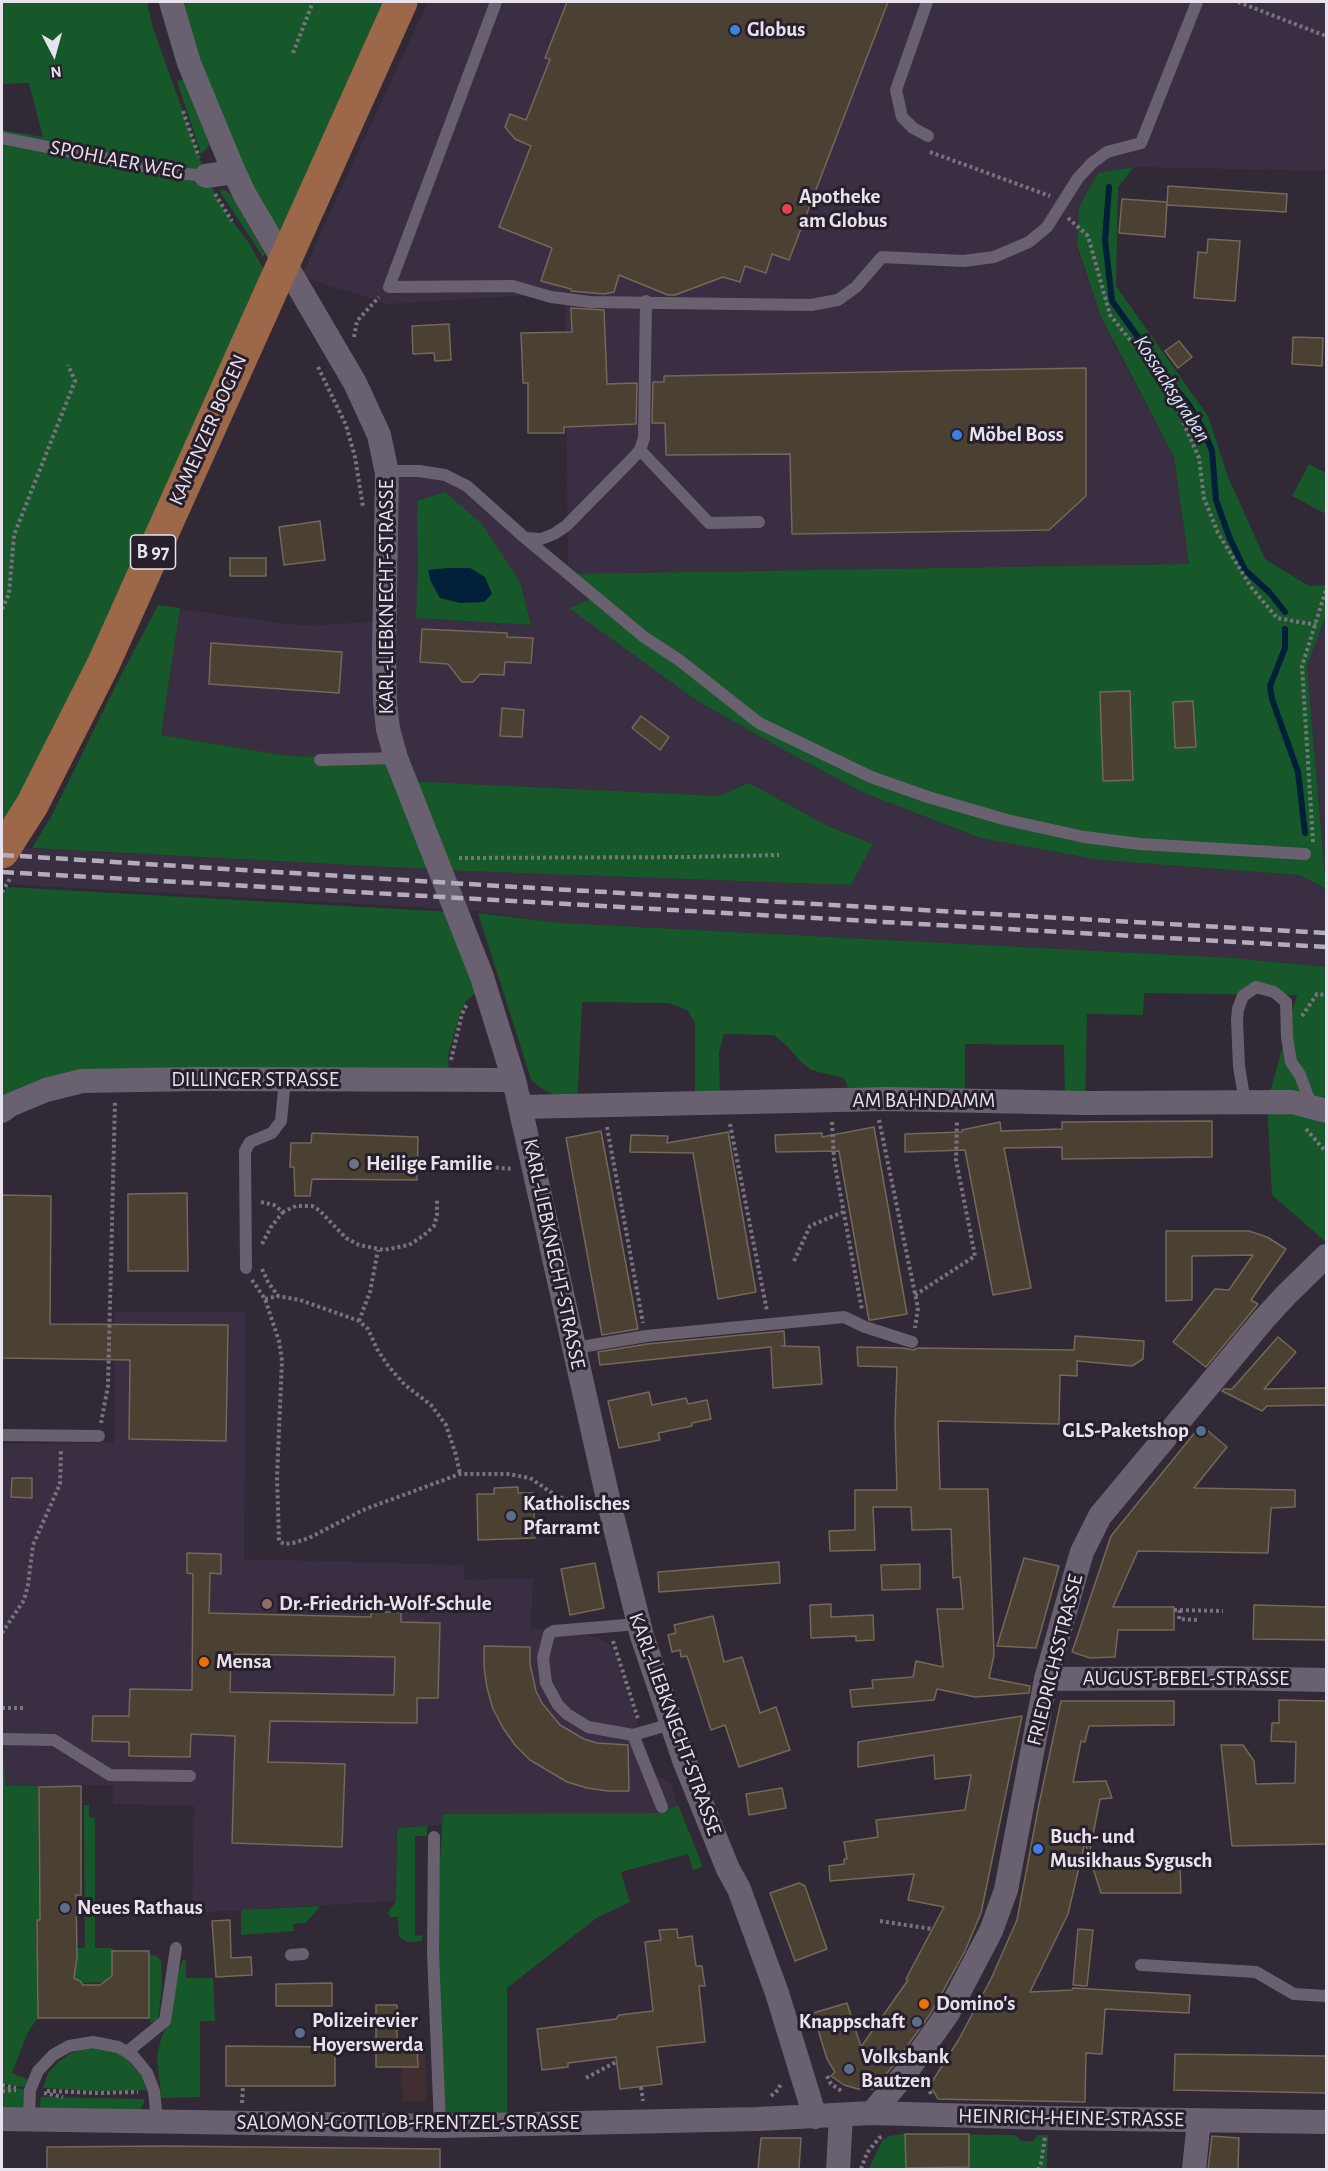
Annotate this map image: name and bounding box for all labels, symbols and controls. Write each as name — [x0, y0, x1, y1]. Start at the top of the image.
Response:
place label: Globus — [747, 17, 805, 43]
marker: Globus — [728, 23, 742, 37]
north arrow — [24, 24, 84, 84]
text: N — [50, 63, 62, 80]
street label: SPOHLAER WEG — [48, 135, 186, 185]
place label: Apotheke am Globus — [799, 184, 887, 234]
marker: Apotheke am Globus — [780, 202, 794, 216]
water label: Kossacksgraben — [1127, 330, 1217, 448]
street label: KAMENZER BOGEN — [163, 351, 253, 509]
place label: Möbel Boss — [969, 422, 1064, 448]
marker: Möbel Boss — [950, 428, 964, 442]
street label: KARL-LIEBKNECHT-STRASSE — [374, 479, 400, 715]
road number: B 97 — [130, 535, 176, 569]
street label: DILLINGER STRASSE — [171, 1067, 339, 1093]
street label: AM BAHNDAMM — [853, 1088, 995, 1114]
street label: KARL-LIEBKNECHT-STRASSE — [517, 1136, 591, 1372]
place label: Heilige Familie — [366, 1151, 492, 1177]
marker: Heilige Familie — [347, 1157, 361, 1171]
place label: GLS-Paketshop — [1062, 1418, 1189, 1444]
marker: GLS-Paketshop — [1194, 1424, 1208, 1438]
place label: Katholisches Pfarramt — [523, 1491, 630, 1541]
marker: Katholisches Pfarramt — [504, 1509, 518, 1523]
street label: FRIEDRICHSSTRASSE — [1022, 1572, 1088, 1748]
place label: Dr.-Friedrich-Wolf-Schule — [279, 1591, 492, 1617]
marker: Dr.-Friedrich-Wolf-Schule — [260, 1597, 274, 1611]
street label: KARL-LIEBKNECHT-STRASSE — [623, 1609, 727, 1839]
place label: Mensa — [216, 1649, 272, 1675]
marker: Mensa — [197, 1655, 211, 1669]
street label: AUGUST-BEBEL-STRASSE — [1083, 1666, 1289, 1692]
place label: Buch- und Musikhaus Sygusch — [1050, 1824, 1213, 1874]
marker: Buch- und Musikhaus Sygusch — [1031, 1842, 1045, 1856]
place label: Neues Rathaus — [77, 1895, 203, 1921]
marker: Neues Rathaus — [58, 1901, 72, 1915]
place label: Domino's — [936, 1991, 1015, 2017]
marker: Domino's — [917, 1997, 931, 2011]
place label: Polizeirevier Hoyerswerda — [312, 2008, 424, 2058]
place label: Knappschaft — [799, 2009, 905, 2035]
marker: Knappschaft — [910, 2015, 924, 2029]
marker: Polizeirevier Hoyerswerda — [293, 2026, 307, 2040]
place label: Volksbank Bautzen — [861, 2044, 949, 2094]
marker: Volksbank Bautzen — [842, 2062, 856, 2076]
street label: HEINRICH-HEINE-STRASSE — [958, 2103, 1184, 2133]
street label: SALOMON-GOTTLOB-FRENTZEL-STRASSE — [237, 2110, 579, 2136]

